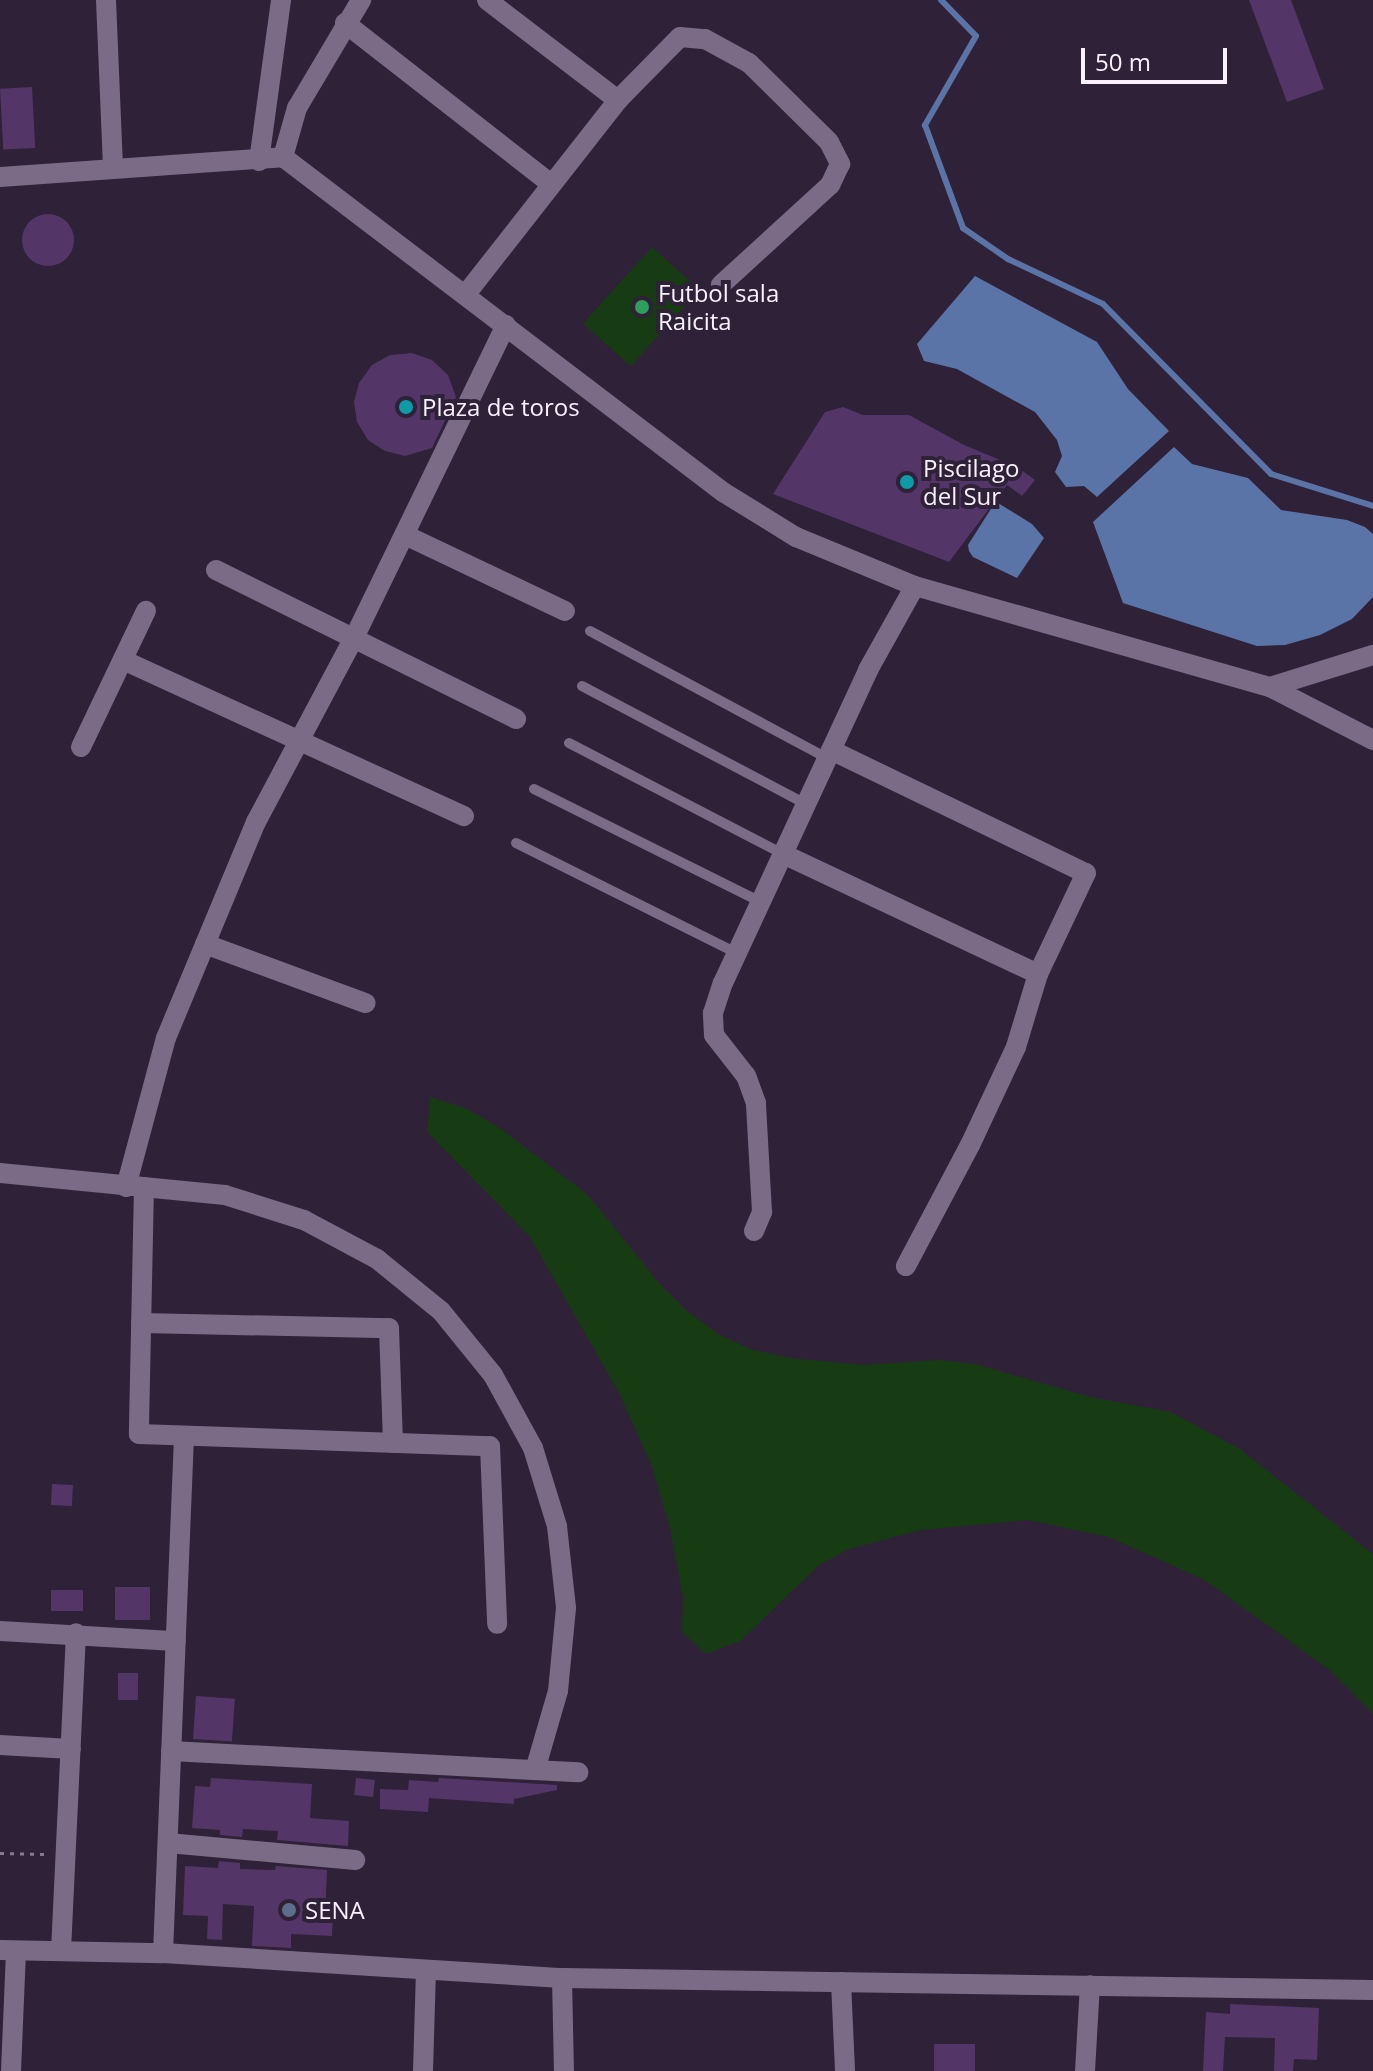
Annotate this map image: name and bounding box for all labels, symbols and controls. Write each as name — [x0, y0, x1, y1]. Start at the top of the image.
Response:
scale bar — [1085, 32, 1231, 82]
text: 50 m — [1095, 45, 1151, 78]
place label: Futbol sala Raicita — [658, 279, 779, 335]
marker: Futbol sala Raicita — [633, 298, 651, 316]
place label: Plaza de toros — [422, 393, 580, 421]
marker: Plaza de toros — [397, 398, 415, 416]
place label: Piscilago del Sur — [923, 454, 1019, 510]
marker: Piscilago del Sur — [898, 473, 916, 491]
place label: SENA — [305, 1896, 365, 1924]
marker: SENA — [280, 1901, 298, 1919]

